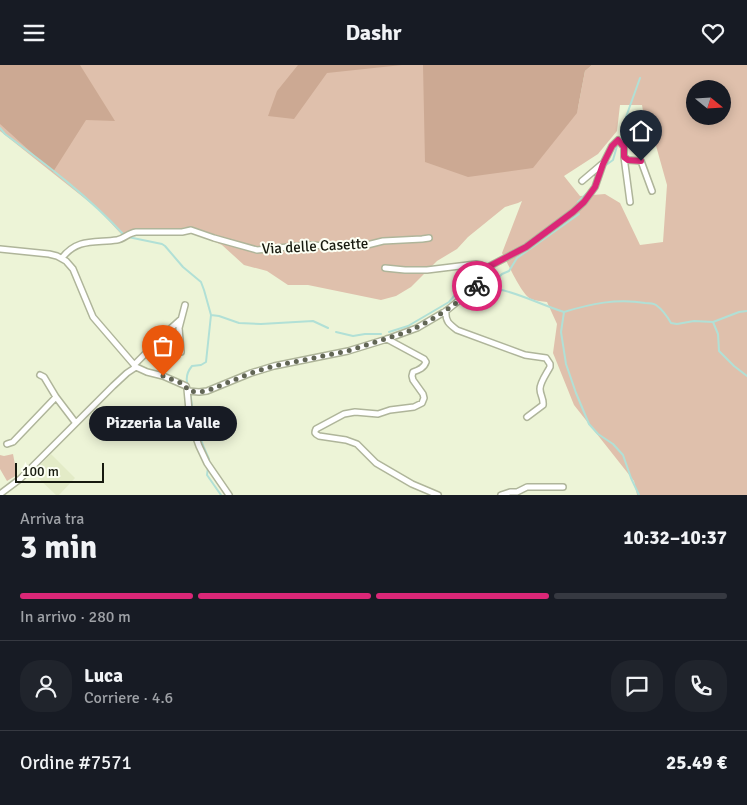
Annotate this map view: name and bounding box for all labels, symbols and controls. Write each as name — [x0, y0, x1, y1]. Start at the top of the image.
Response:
icon: menu — [20, 19, 48, 47]
text: Dashr — [345, 19, 402, 46]
icon: heart — [699, 19, 727, 47]
north arrow — [686, 80, 731, 125]
map controls — [686, 80, 731, 125]
pin — [620, 110, 662, 161]
icon: home — [627, 117, 655, 145]
street label: Via delle Casette — [261, 234, 369, 258]
courier — [452, 261, 502, 311]
icon: bike — [463, 272, 491, 300]
pin — [142, 325, 184, 376]
icon: bag — [149, 332, 177, 360]
callout: Pizzeria La Valle — [89, 406, 237, 441]
text: Pizzeria La Valle — [106, 413, 220, 433]
scale bar — [15, 460, 104, 483]
text: 100 m — [22, 463, 59, 480]
text: Arriva tra — [20, 509, 84, 529]
text: 10:32–10:37 — [623, 526, 727, 550]
text: 3 min — [20, 528, 97, 567]
text: In arrivo · 280 m — [20, 607, 131, 627]
button: person — [20, 660, 72, 712]
button: chat — [611, 660, 663, 712]
button: phone — [675, 660, 727, 712]
text: Luca — [84, 664, 123, 688]
text: Corriere · 4.6 — [84, 688, 173, 708]
text: Ordine #7571 — [20, 751, 132, 775]
text: 25.49 € — [666, 751, 727, 775]

